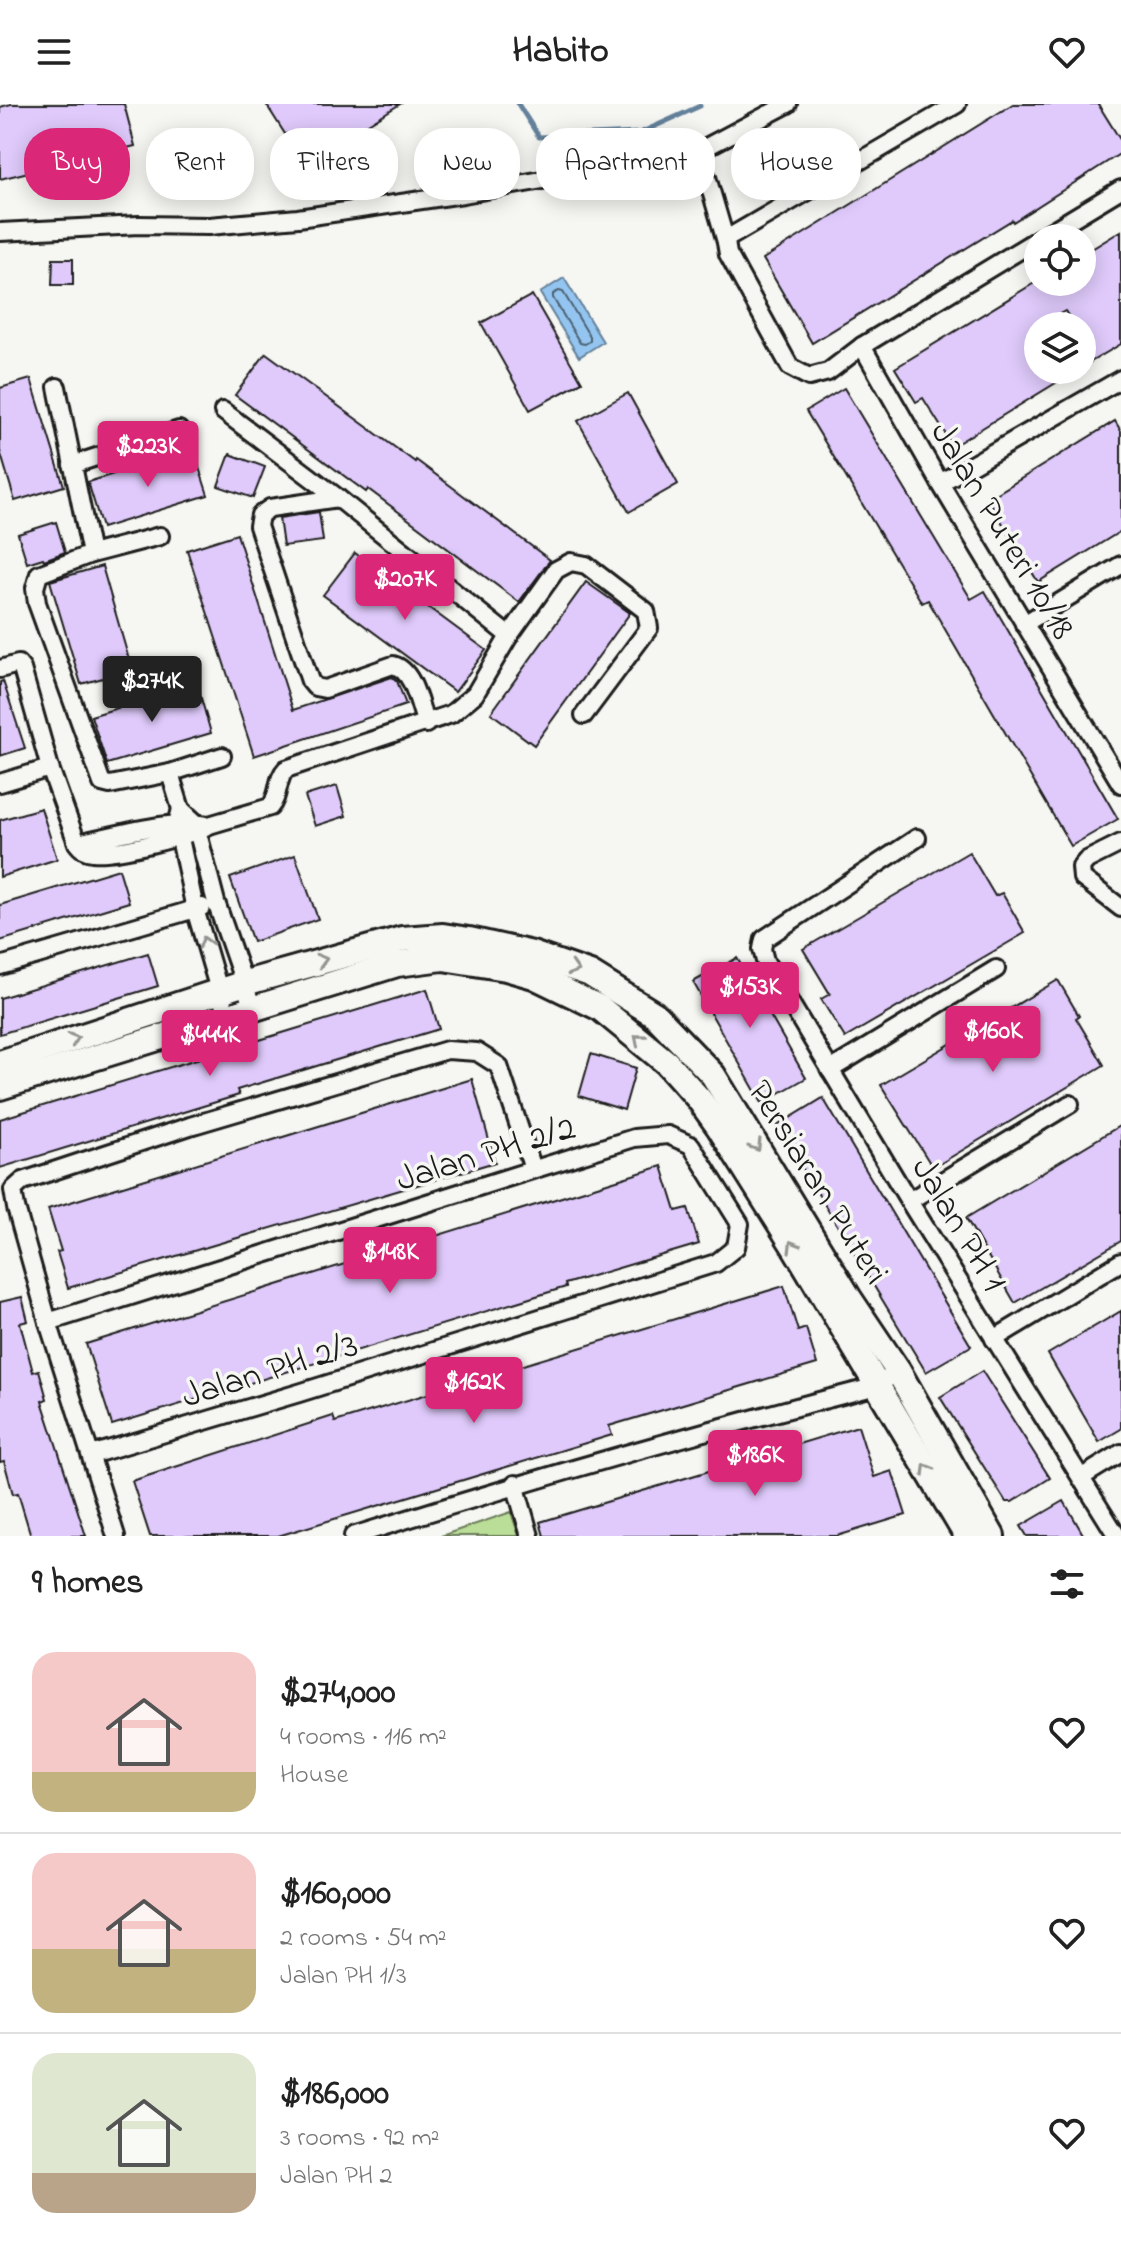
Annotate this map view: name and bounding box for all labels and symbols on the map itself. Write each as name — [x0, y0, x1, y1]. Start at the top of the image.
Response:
street label: Jalan Puteri 10/18 — [915, 412, 1087, 651]
pin: $223K — [92, 421, 204, 489]
pin: $207K — [349, 554, 461, 622]
pin: $274K — [96, 656, 208, 724]
one-way arrow — [199, 935, 215, 949]
one-way arrow — [314, 953, 328, 969]
one-way arrow — [567, 960, 581, 976]
pin: $153K — [694, 962, 806, 1030]
pin: $160K — [937, 1006, 1049, 1074]
pin: $444K — [154, 1010, 266, 1078]
one-way arrow — [67, 1032, 80, 1048]
one-way arrow — [633, 1034, 648, 1049]
street label: Persiaran Puteri — [732, 1071, 900, 1296]
street label: Jalan PH 2/2 — [390, 1103, 582, 1208]
one-way arrow — [747, 1137, 762, 1152]
street label: Jalan PH 1 — [896, 1148, 1018, 1303]
pin: $148K — [334, 1227, 446, 1295]
one-way arrow — [788, 1240, 803, 1255]
street label: Jalan PH 2/3 — [176, 1320, 365, 1424]
pin: $162K — [418, 1357, 530, 1425]
pin: $186K — [699, 1430, 811, 1498]
one-way arrow — [921, 1463, 937, 1478]

